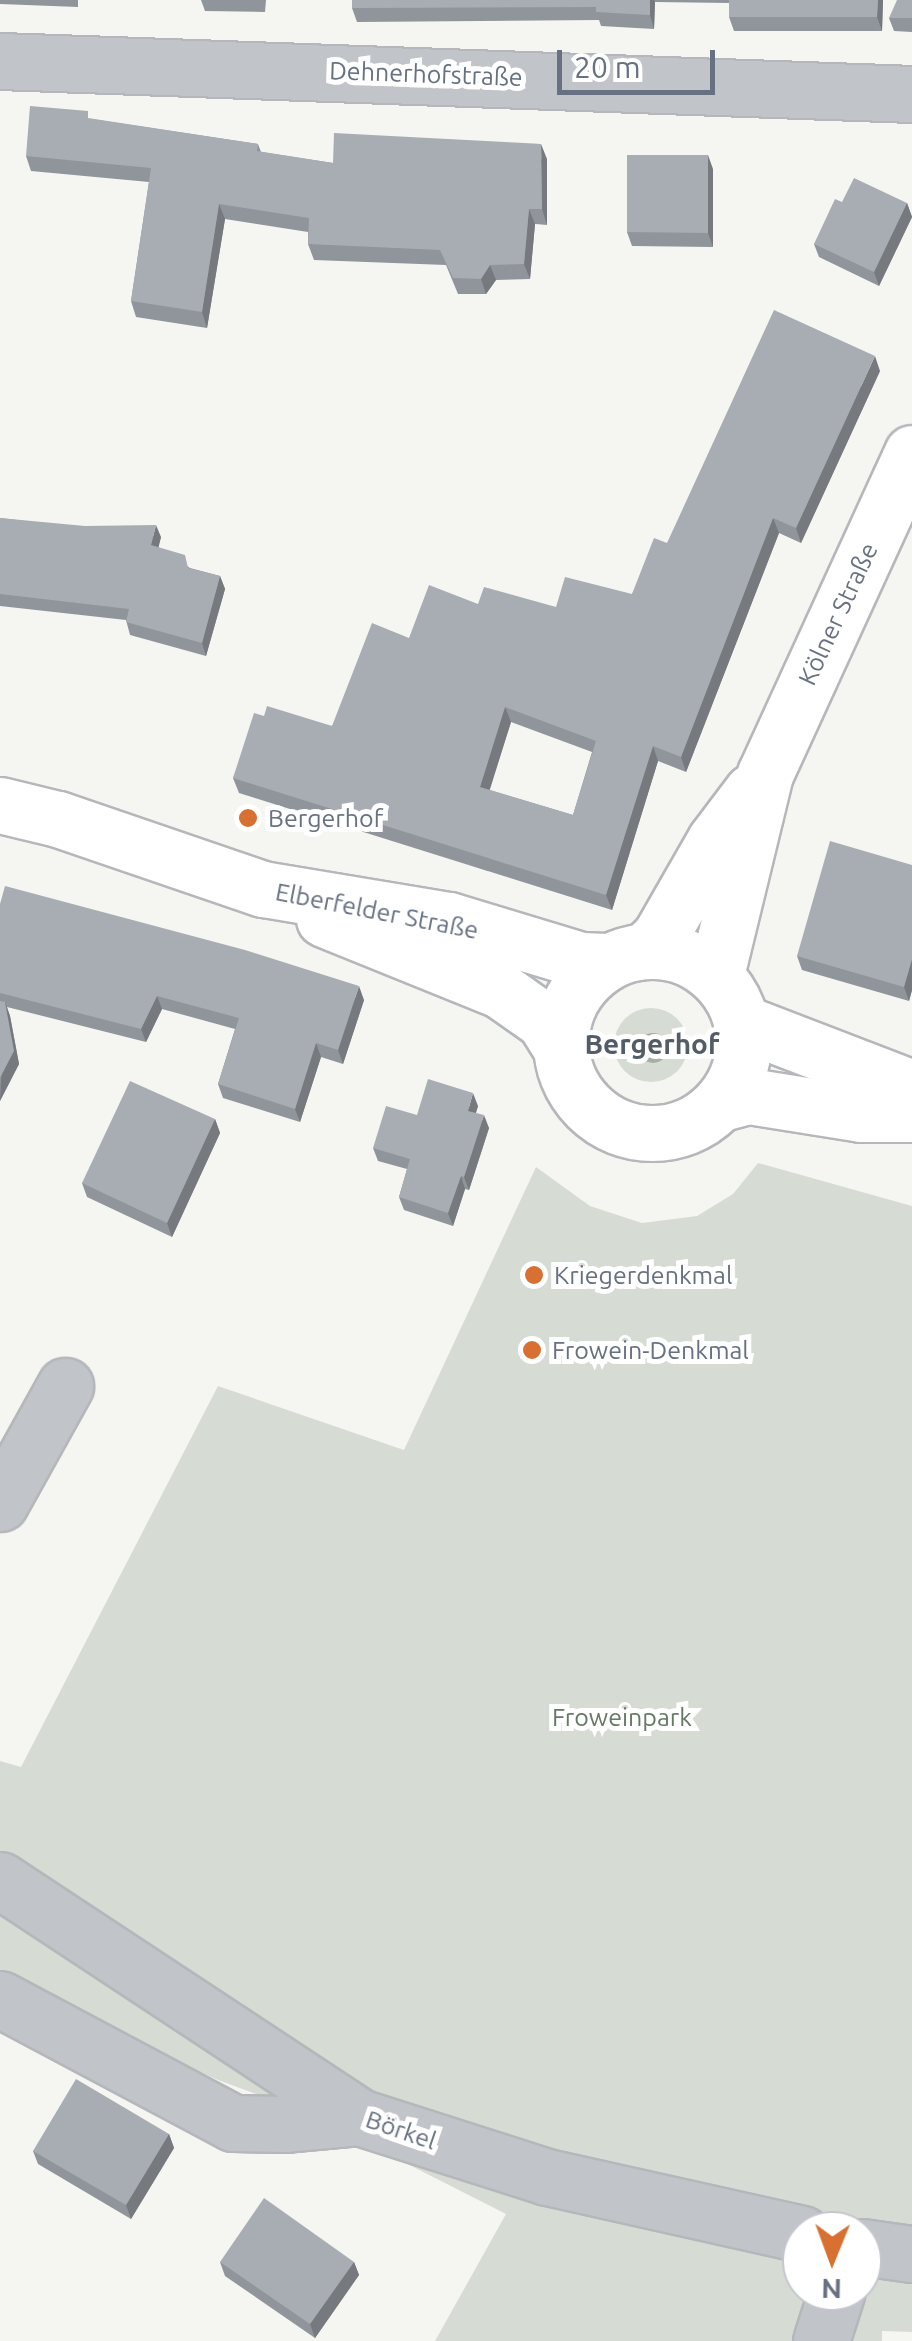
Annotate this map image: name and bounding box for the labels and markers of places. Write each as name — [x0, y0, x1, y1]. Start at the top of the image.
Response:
place label: Bergerhof — [268, 803, 383, 833]
marker: Bergerhof — [237, 807, 259, 829]
place label: Kriegerdenkmal — [554, 1260, 732, 1290]
marker: Kriegerdenkmal — [523, 1264, 545, 1286]
place label: Frowein-Denkmal — [552, 1335, 749, 1365]
marker: Frowein-Denkmal — [521, 1339, 543, 1361]

